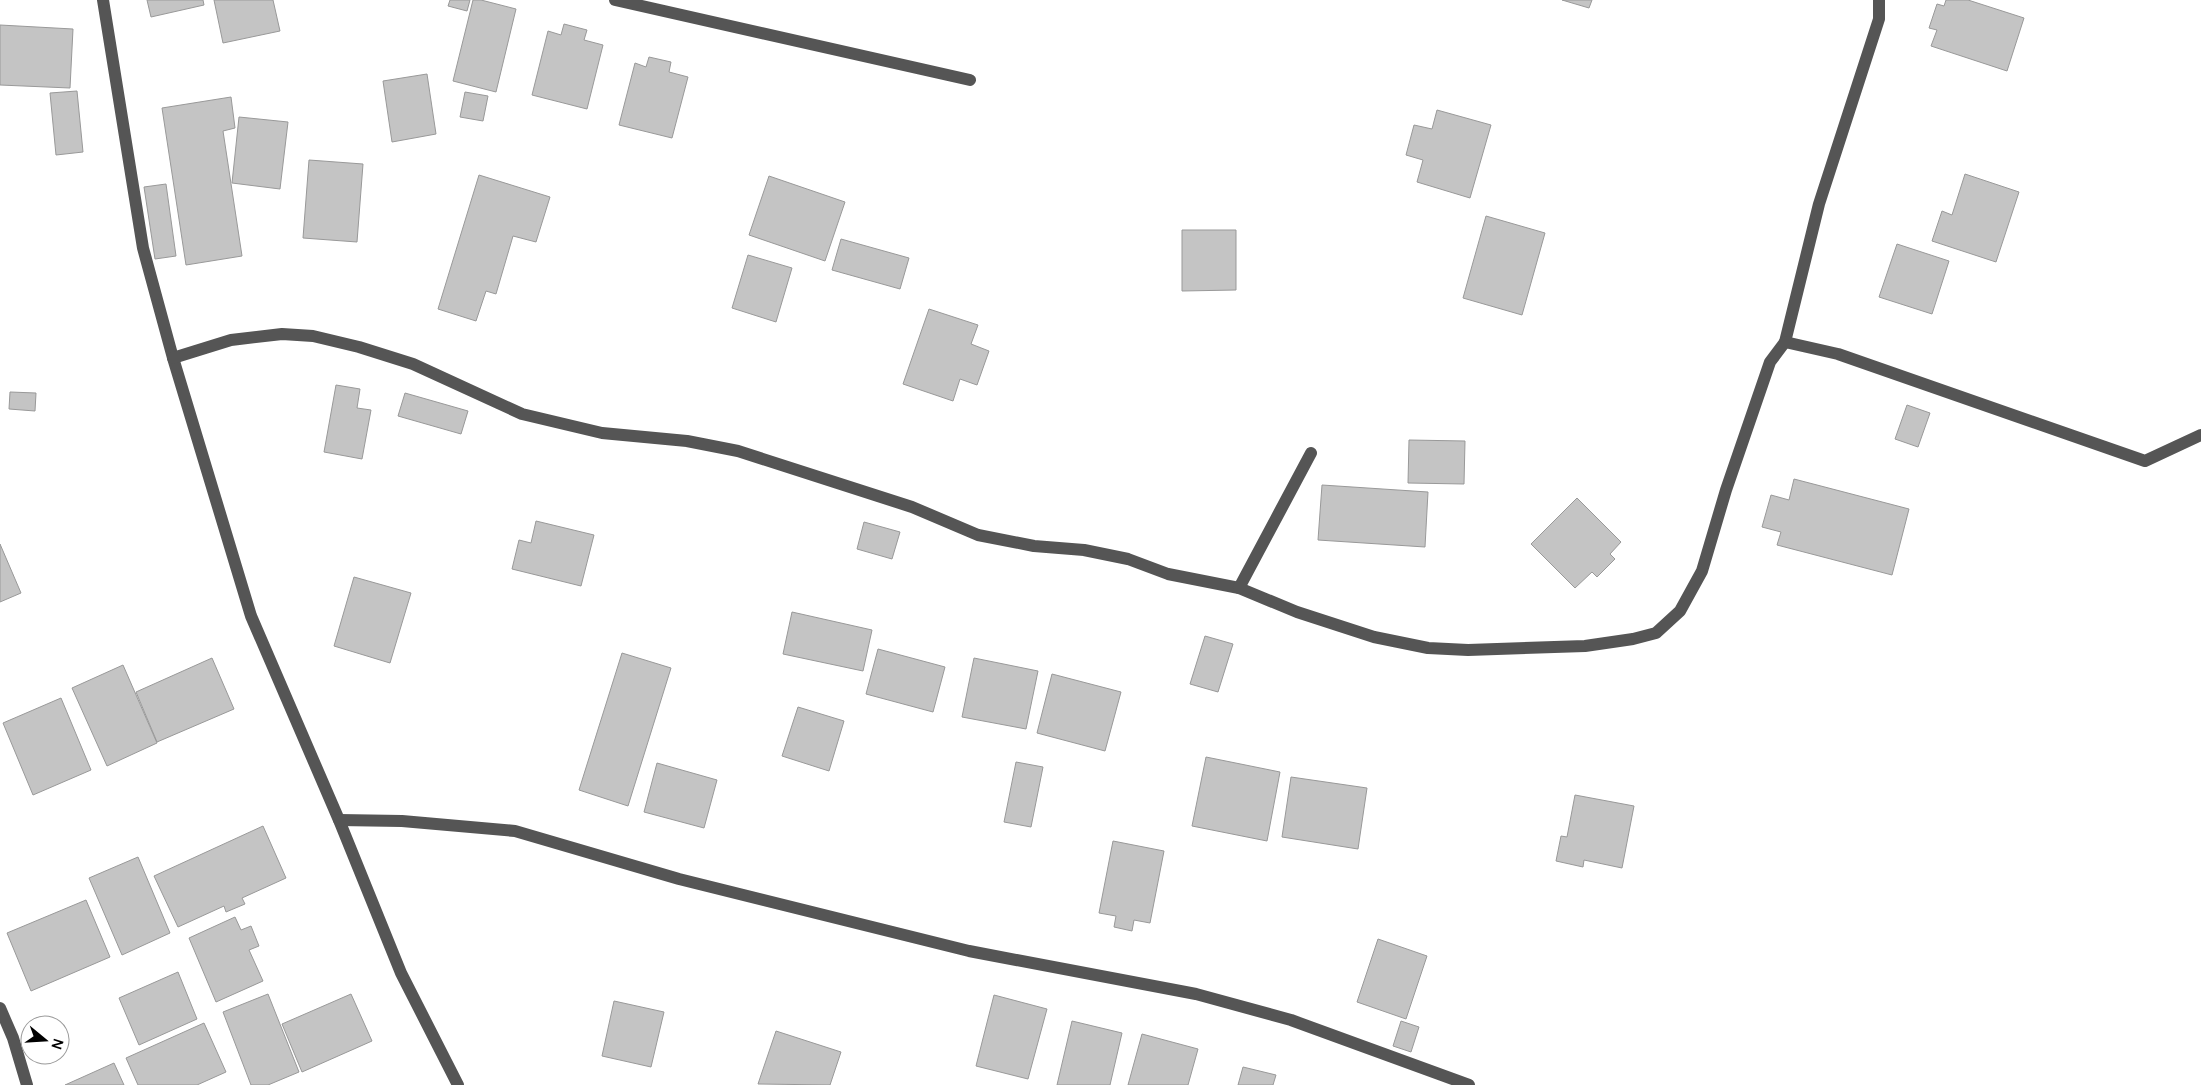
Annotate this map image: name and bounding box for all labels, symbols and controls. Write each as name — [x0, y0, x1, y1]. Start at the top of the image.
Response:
north arrow — [20, 1015, 70, 1065]
text: N — [47, 1036, 68, 1052]

